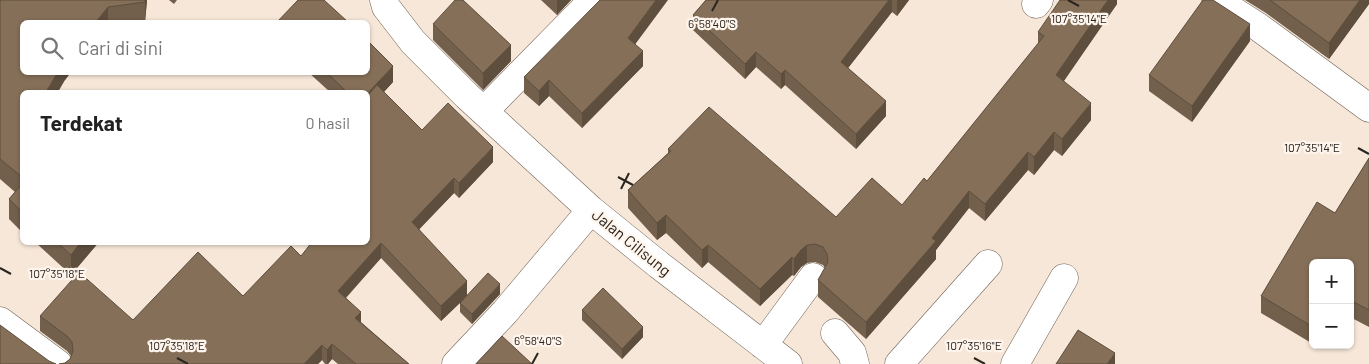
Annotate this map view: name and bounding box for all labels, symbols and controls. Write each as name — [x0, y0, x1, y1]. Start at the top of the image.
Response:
text: 107°35'14"E — [1051, 11, 1107, 25]
text: 6°58'40"S — [688, 16, 736, 30]
search box — [20, 20, 370, 75]
icon: search — [38, 34, 66, 62]
text: Cari di sini — [78, 36, 163, 59]
text: Terdekat — [40, 110, 123, 135]
text: 0 hasil — [306, 113, 350, 132]
text: 107°35'14"E — [1284, 140, 1340, 154]
street label: Jalan Cilisung — [589, 204, 675, 280]
map controls — [1309, 259, 1354, 349]
button: + — [1309, 259, 1354, 304]
text: 107°35'18"E — [29, 266, 85, 280]
button: − — [1309, 304, 1354, 349]
text: 6°58'40"S — [514, 333, 562, 347]
text: 107°35'18"E — [149, 338, 205, 352]
text: 107°35'16"E — [946, 338, 1002, 352]

